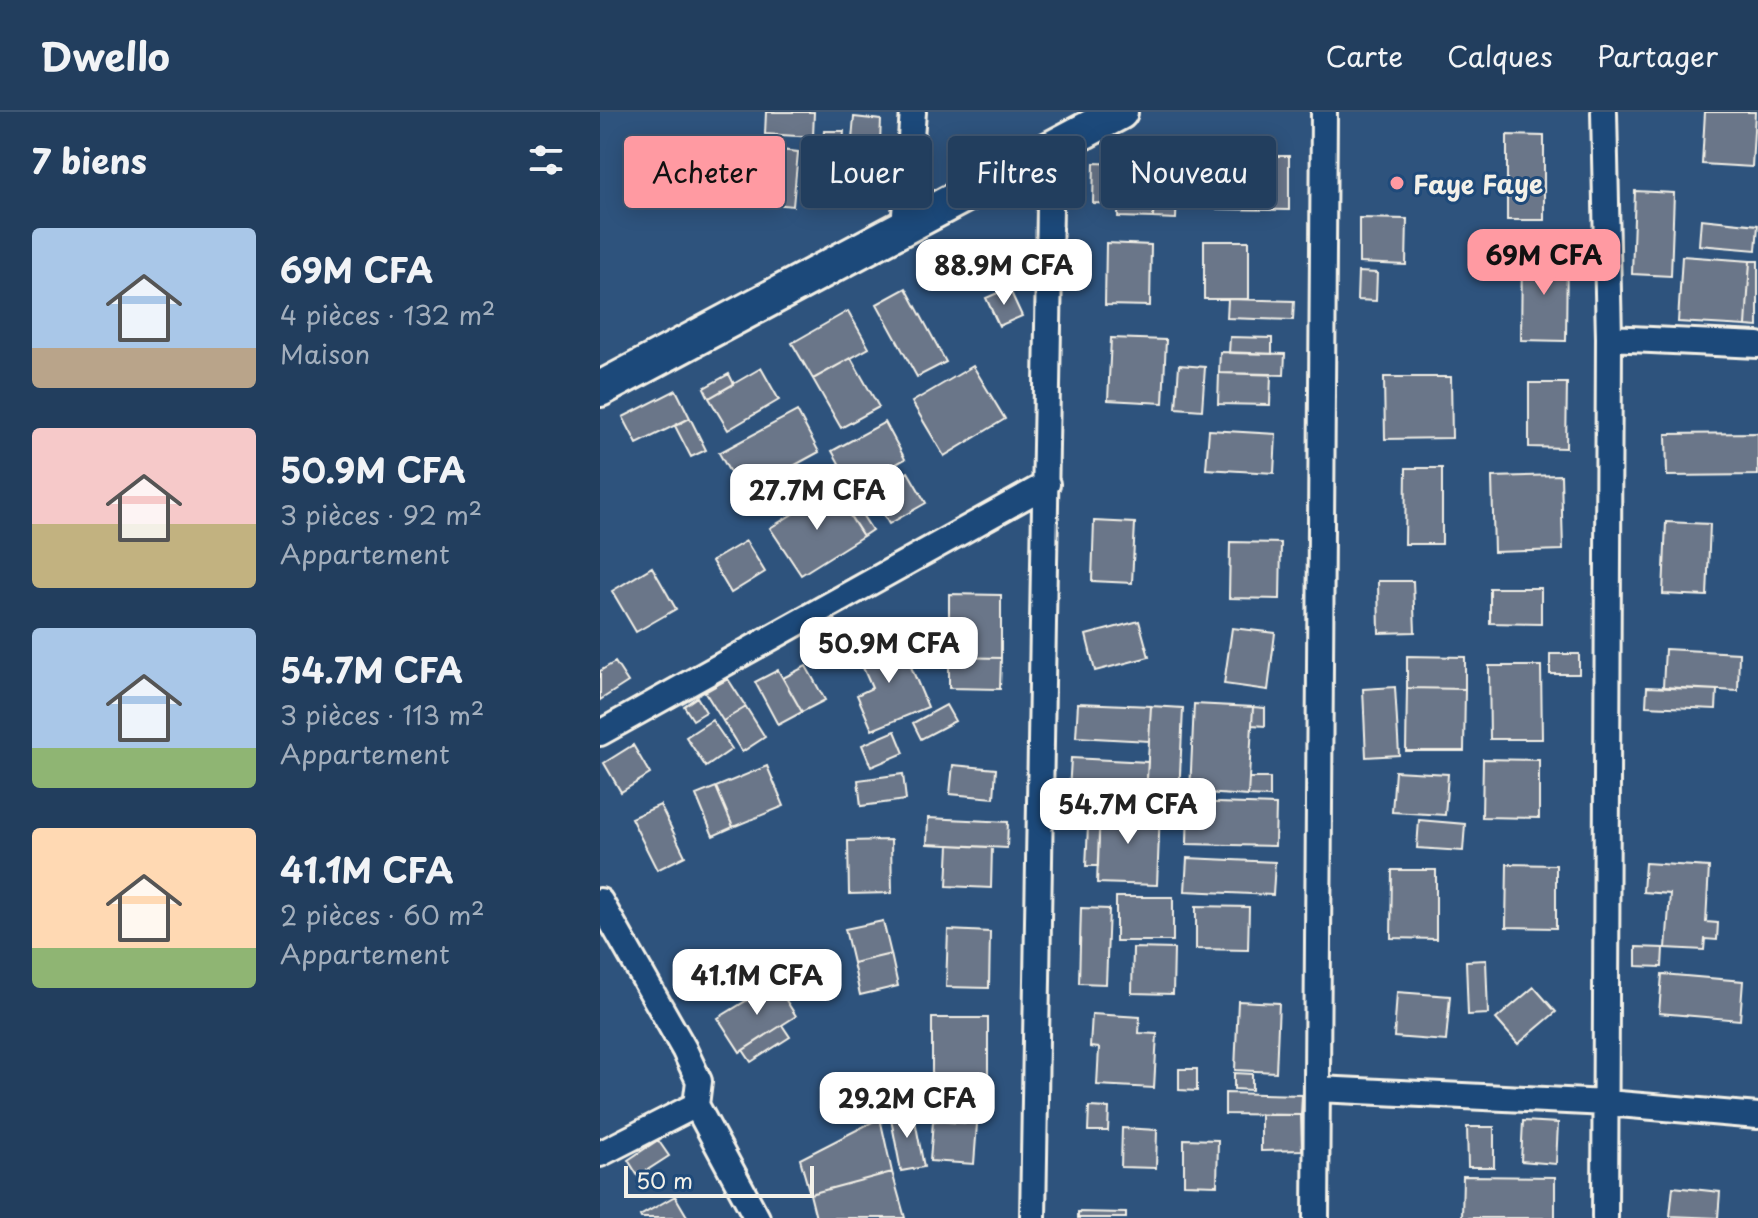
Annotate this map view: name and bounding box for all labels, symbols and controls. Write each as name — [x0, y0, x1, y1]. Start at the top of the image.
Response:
text: Dwello — [40, 27, 170, 84]
text: Carte — [1325, 34, 1403, 77]
text: Calques — [1447, 34, 1553, 77]
text: Partager — [1597, 34, 1718, 77]
text: 7 biens — [32, 134, 147, 186]
chip: Acheter — [624, 136, 785, 208]
chip: Louer — [801, 136, 932, 208]
chip: Filtres — [948, 136, 1085, 208]
chip: Nouveau — [1101, 136, 1276, 208]
icon: filters — [524, 138, 568, 182]
place label: Faye Faye — [1413, 164, 1543, 203]
marker: Faye Faye — [1388, 174, 1406, 192]
pin: 69M CFA — [1470, 229, 1618, 297]
text: 69M CFA — [1485, 235, 1603, 274]
pin: 88.9M CFA — [912, 239, 1096, 307]
text: 69M CFA — [280, 243, 433, 295]
text: 88.9M CFA — [934, 245, 1074, 284]
icon: home — [96, 260, 192, 356]
text: 4 pièces · 132 m² — [280, 295, 495, 334]
text: Maison — [280, 334, 370, 373]
text: 50.9M CFA — [280, 443, 466, 495]
icon: home — [96, 460, 192, 556]
pin: 27.7M CFA — [725, 464, 909, 532]
text: 27.7M CFA — [748, 470, 886, 509]
text: 3 pièces · 92 m² — [280, 495, 482, 534]
text: Appartement — [280, 534, 450, 573]
pin: 50.9M CFA — [797, 617, 981, 685]
text: 50.9M CFA — [818, 623, 960, 662]
text: 54.7M CFA — [280, 643, 463, 695]
icon: home — [96, 660, 192, 756]
text: 3 pièces · 113 m² — [280, 695, 484, 734]
text: Appartement — [280, 734, 450, 773]
pin: 54.7M CFA — [1036, 778, 1220, 846]
text: 54.7M CFA — [1058, 784, 1198, 823]
text: 41.1M CFA — [280, 843, 454, 895]
icon: home — [96, 860, 192, 956]
text: 2 pièces · 60 m² — [280, 895, 485, 934]
text: Appartement — [280, 934, 450, 973]
pin: 41.1M CFA — [665, 949, 849, 1017]
text: 41.1M CFA — [691, 955, 823, 994]
pin: 29.2M CFA — [815, 1072, 999, 1140]
text: 29.2M CFA — [838, 1078, 976, 1117]
scale bar — [624, 1162, 814, 1198]
text: 50 m — [636, 1163, 693, 1196]

